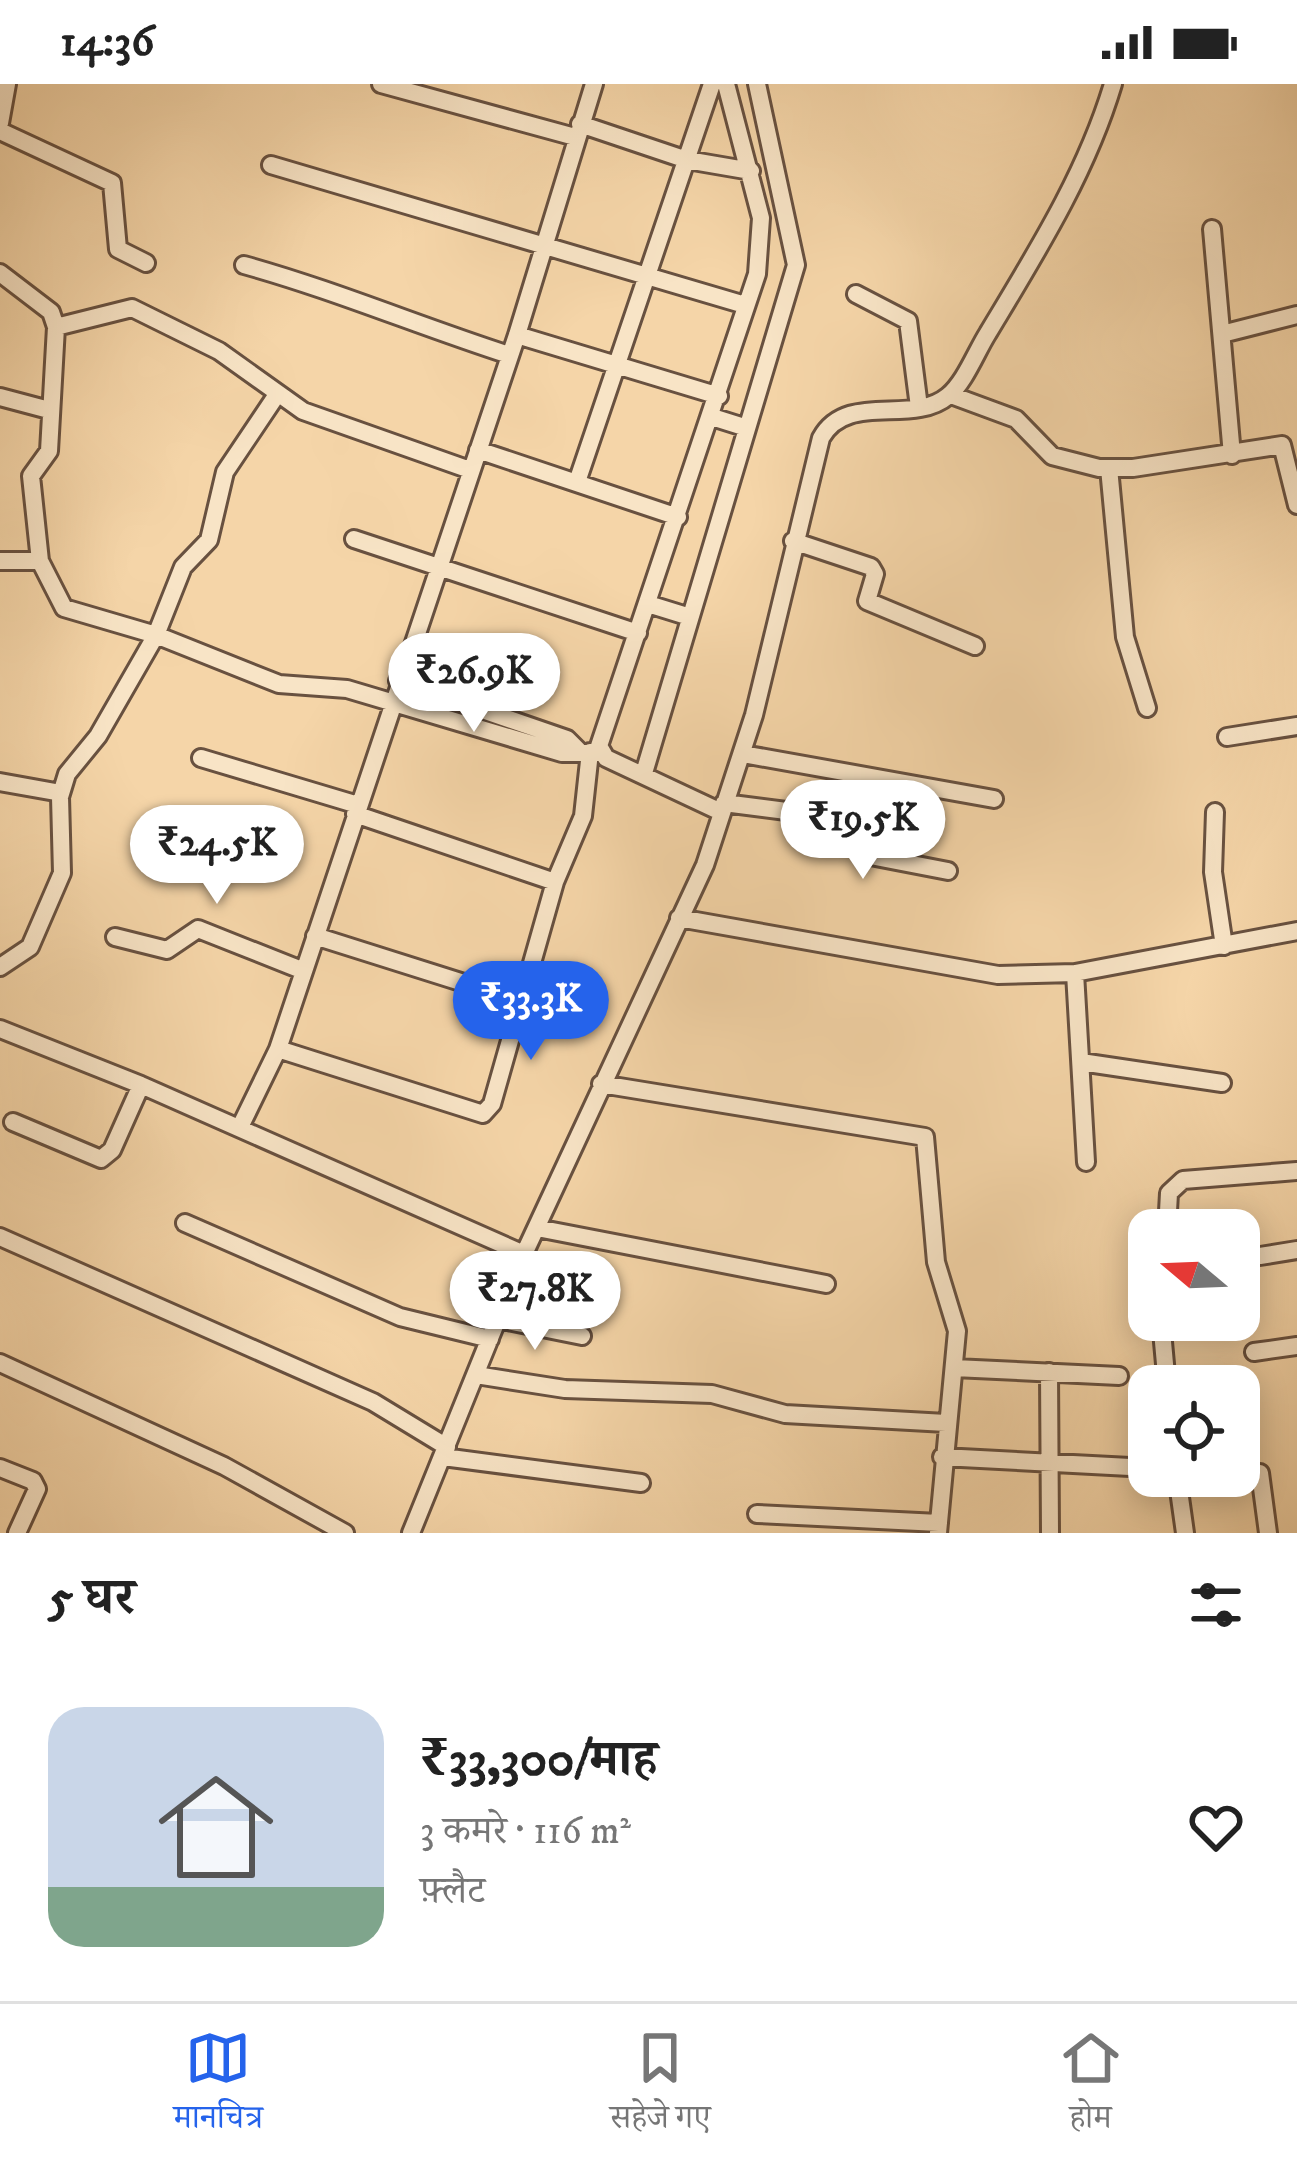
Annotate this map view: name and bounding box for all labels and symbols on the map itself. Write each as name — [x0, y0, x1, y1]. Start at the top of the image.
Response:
pin: ₹26.9K — [376, 633, 572, 735]
pin: ₹19.5K — [765, 780, 961, 882]
pin: ₹24.5K — [119, 805, 315, 907]
pin: ₹33.3K — [433, 961, 629, 1063]
north arrow — [1128, 1209, 1260, 1341]
pin: ₹27.8K — [437, 1251, 633, 1353]

